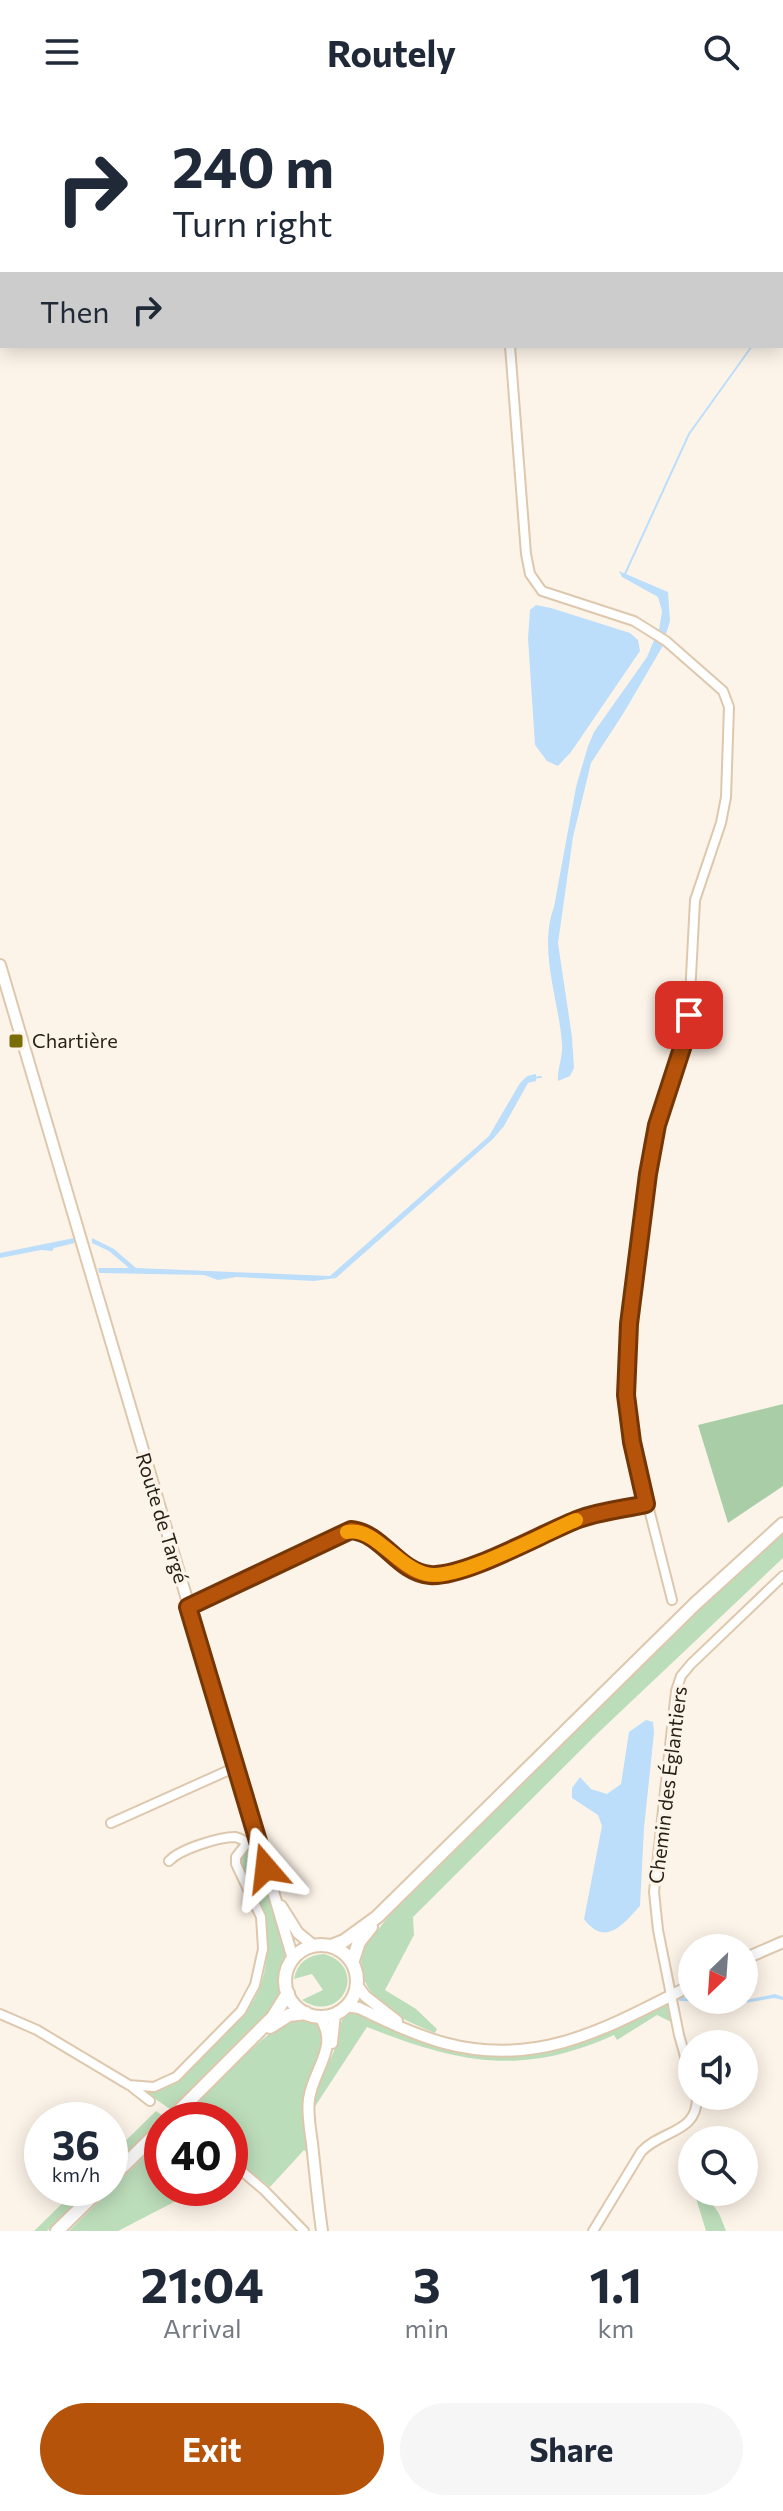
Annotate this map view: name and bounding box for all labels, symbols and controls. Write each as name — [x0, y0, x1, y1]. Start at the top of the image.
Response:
icon: menu — [40, 30, 84, 74]
text: Routely — [327, 30, 456, 74]
icon: search — [699, 30, 743, 74]
text: 240 m — [172, 131, 334, 200]
icon: right — [40, 136, 144, 240]
text: Turn right — [172, 200, 333, 244]
icon: right — [125, 288, 169, 332]
text: Then — [40, 292, 109, 329]
pin — [655, 981, 723, 1049]
icon: arrive — [667, 993, 711, 1037]
place label: Chartière — [32, 1028, 118, 1052]
marker: Chartière — [7, 1032, 25, 1050]
street label: Route de Targé — [132, 1450, 194, 1586]
street label: Chemin des Églantiers — [643, 1685, 691, 1885]
position arrow — [224, 1826, 308, 1910]
north arrow — [678, 1934, 758, 2014]
map controls — [678, 1934, 758, 2206]
button: sound — [678, 2030, 758, 2110]
speed limit sign: 40 — [144, 2102, 248, 2206]
text: 36 — [52, 2119, 100, 2168]
button: search — [678, 2126, 758, 2206]
text: km/h — [52, 2162, 100, 2186]
text: 21:04 — [141, 2254, 264, 2313]
text: 3 — [413, 2254, 441, 2313]
text: 1.1 — [590, 2254, 642, 2313]
text: Arrival — [163, 2312, 242, 2343]
text: min — [405, 2312, 449, 2343]
text: km — [598, 2312, 634, 2343]
button: Exit — [40, 2403, 384, 2495]
button: Share — [400, 2403, 743, 2495]

